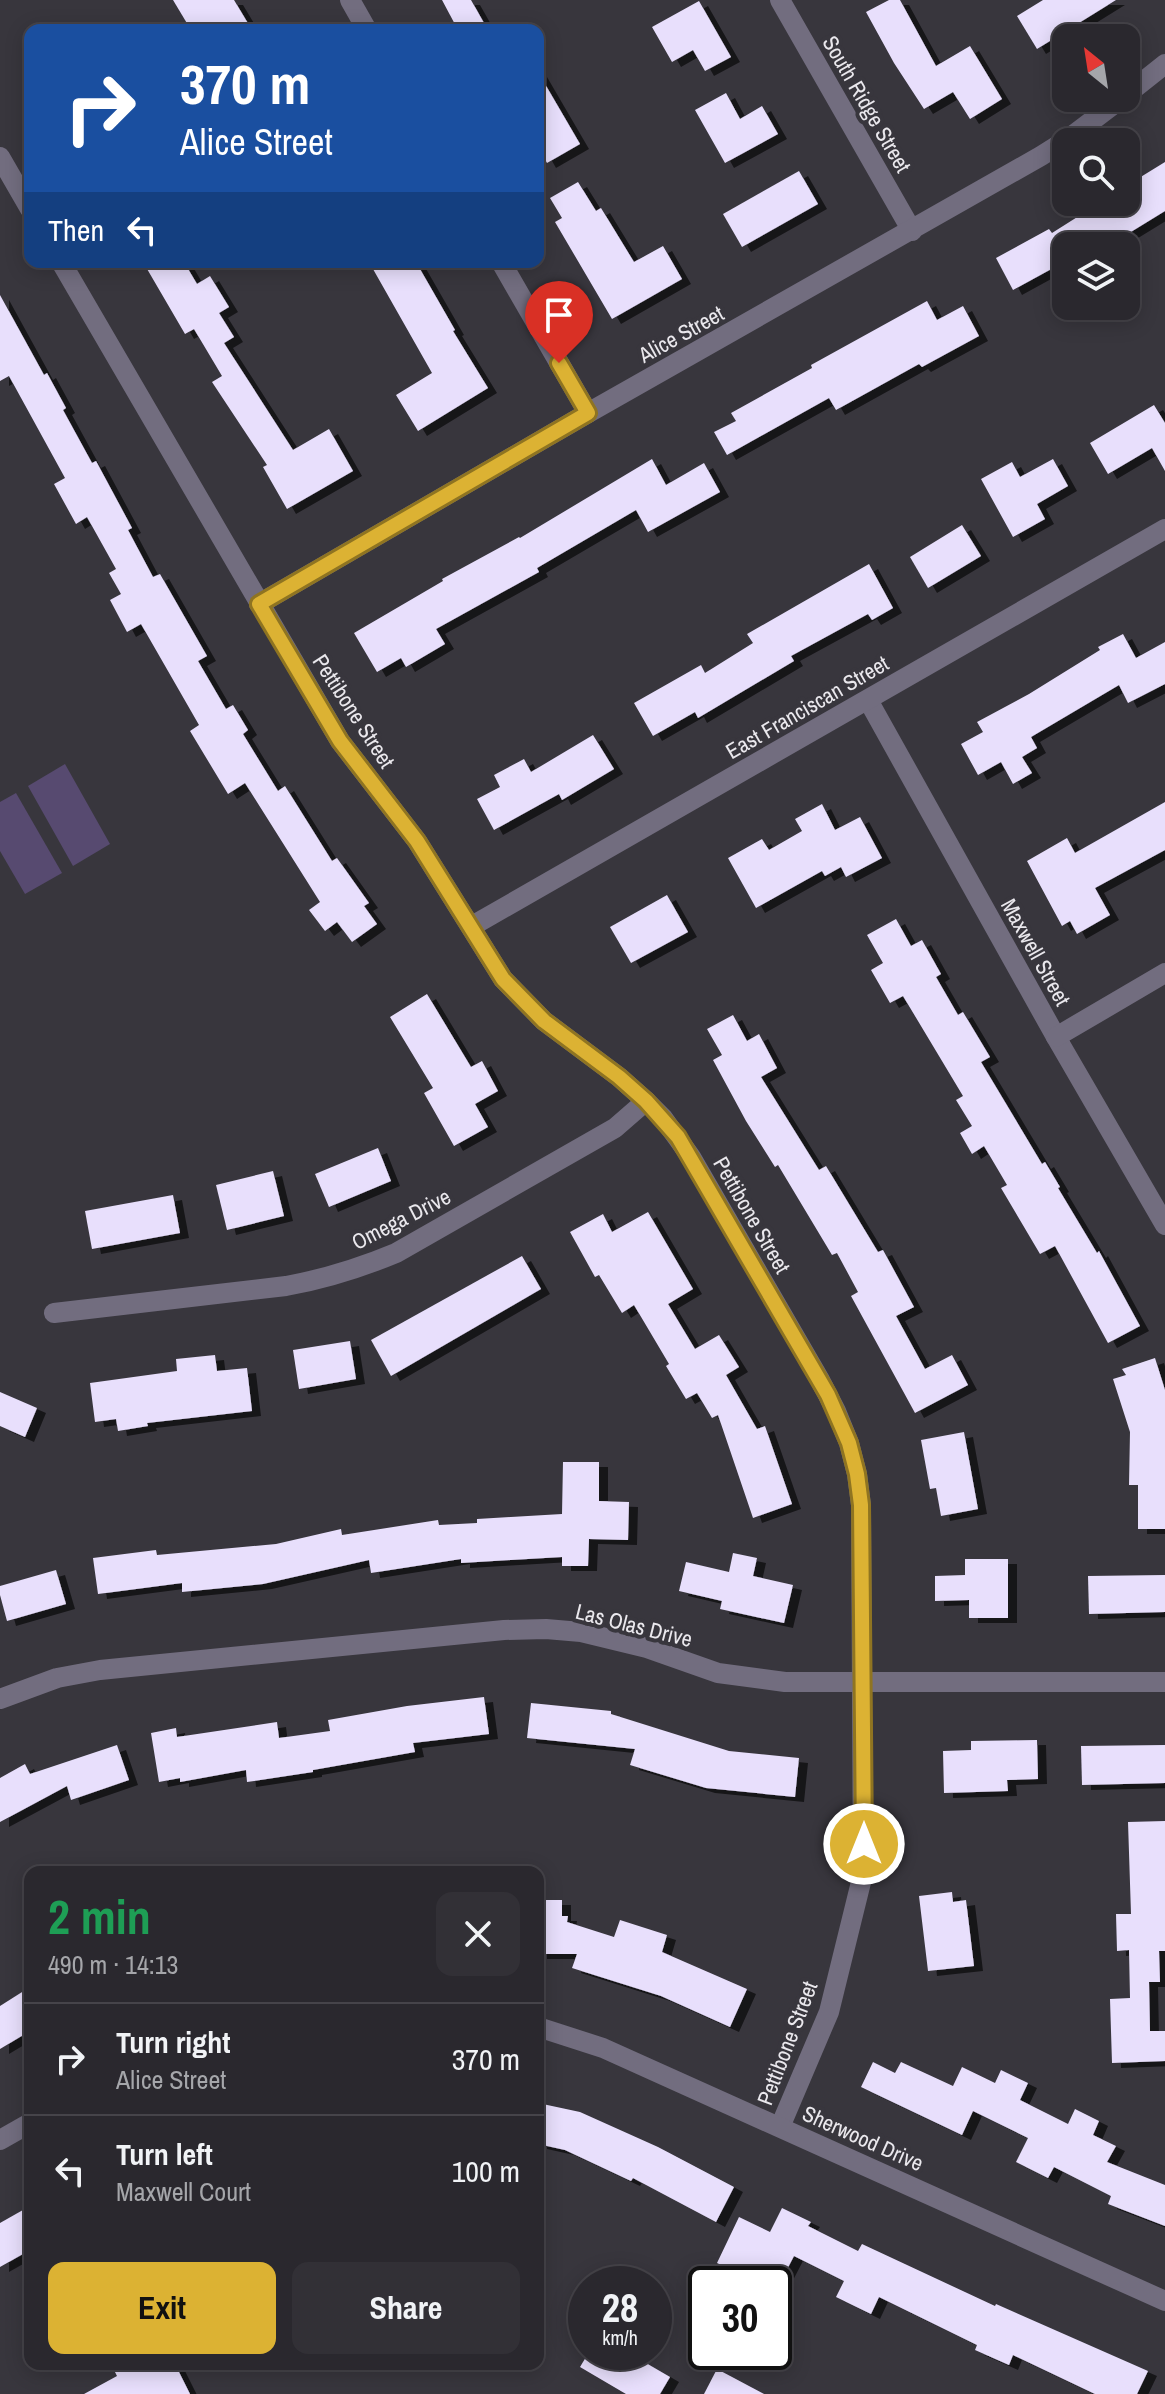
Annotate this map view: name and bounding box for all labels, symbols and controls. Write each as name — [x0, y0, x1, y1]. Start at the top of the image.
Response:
north arrow — [1052, 24, 1140, 112]
map controls — [1052, 24, 1140, 320]
street label: South Ridge Street — [816, 30, 918, 178]
text: 370 m — [180, 46, 310, 121]
icon: right — [48, 56, 152, 160]
text: Alice Street — [180, 118, 333, 166]
button: search — [1052, 128, 1140, 216]
icon: left — [120, 208, 164, 252]
text: Then — [48, 210, 104, 250]
button: layers — [1052, 232, 1140, 320]
pin — [525, 281, 593, 363]
icon: arrive — [537, 293, 581, 337]
street label: Alice Street — [632, 298, 729, 370]
street label: Pettibone Street — [306, 648, 402, 774]
street label: East Franciscan Street — [720, 648, 894, 766]
street label: Maxwell Street — [994, 893, 1078, 1011]
street label: Pettibone Street — [706, 1151, 798, 1279]
street label: Omega Drive — [346, 1181, 456, 1257]
street label: Las Olas Drive — [572, 1596, 696, 1654]
position arrow — [822, 1802, 906, 1886]
text: 2 min — [48, 1884, 151, 1949]
button: close — [436, 1892, 520, 1976]
text: 490 m · 14:13 — [48, 1947, 178, 1982]
street label: Pettibone Street — [750, 1977, 824, 2109]
text: Turn right — [116, 2022, 230, 2062]
icon: right — [48, 2037, 92, 2081]
text: 370 m — [452, 2039, 520, 2079]
text: Alice Street — [116, 2062, 226, 2097]
street label: Sherwood Drive — [798, 2098, 928, 2178]
text: Turn left — [116, 2134, 213, 2174]
icon: left — [48, 2149, 92, 2193]
text: 100 m — [452, 2151, 520, 2191]
text: Maxwell Court — [116, 2174, 251, 2209]
button: Exit — [48, 2262, 276, 2354]
button: Share — [292, 2262, 520, 2354]
speed limit sign: 30 — [688, 2266, 792, 2370]
text: 28 — [602, 2281, 638, 2334]
text: km/h — [602, 2324, 638, 2351]

